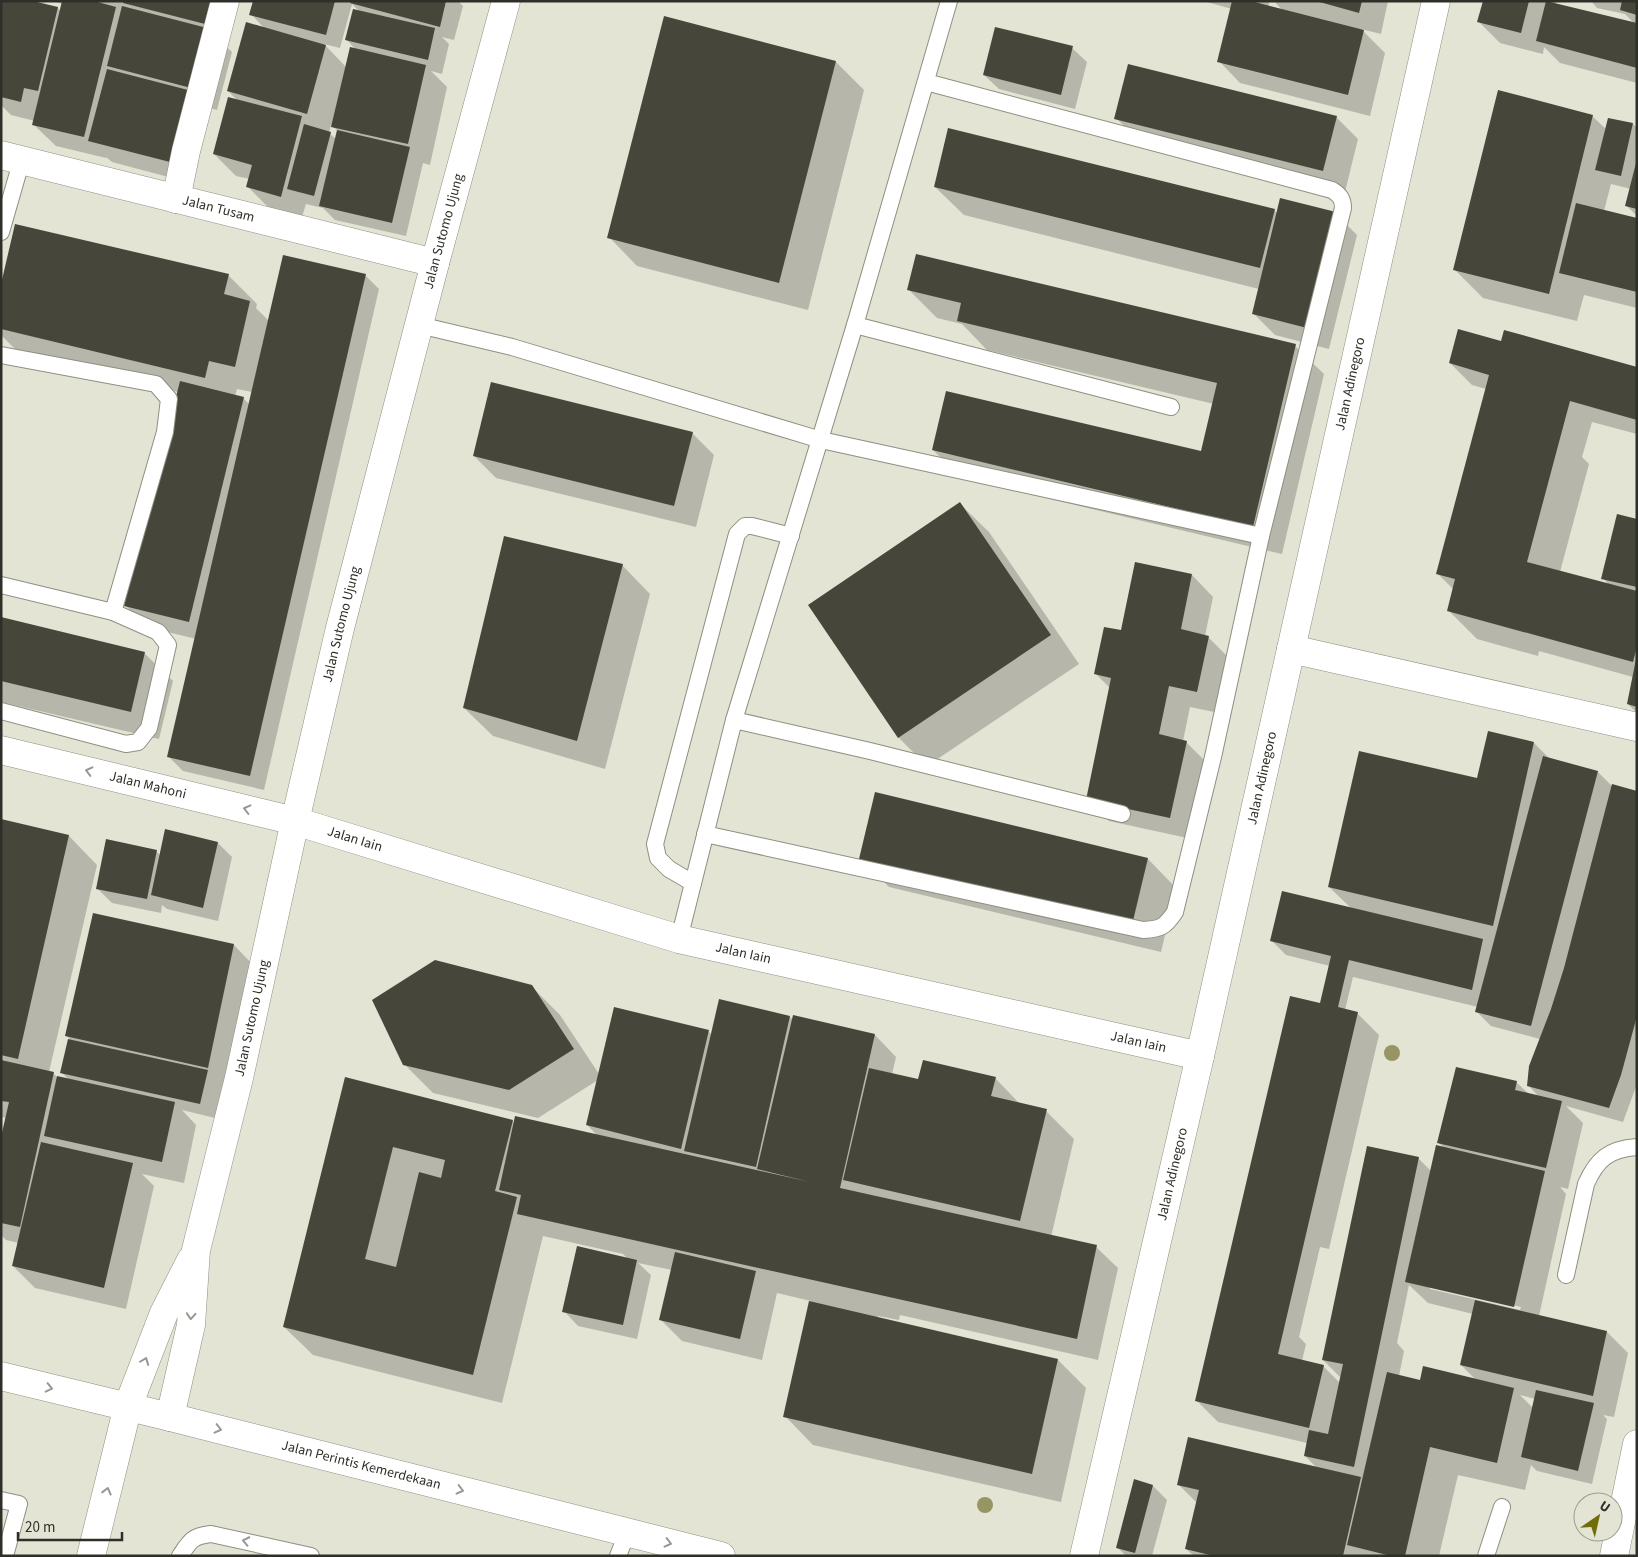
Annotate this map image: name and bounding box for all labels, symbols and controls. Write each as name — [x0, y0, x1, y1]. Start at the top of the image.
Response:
street label: Jalan Sutomo Ujung — [419, 171, 469, 291]
street label: Jalan Tusam — [180, 190, 257, 228]
street label: Jalan Adinegoro — [1330, 335, 1370, 432]
street label: Jalan Sutomo Ujung — [318, 564, 366, 684]
street label: Jalan Adinegoro — [1242, 730, 1282, 827]
one-way arrow — [85, 766, 94, 777]
street label: Jalan Mahoni — [107, 767, 188, 804]
one-way arrow — [243, 804, 252, 815]
street label: Jalan Iain — [325, 821, 385, 857]
street label: Jalan Iain — [713, 937, 773, 969]
street label: Jalan Sutomo Ujung — [230, 958, 274, 1079]
street label: Jalan Iain — [1108, 1026, 1168, 1058]
street label: Jalan Adinegoro — [1152, 1126, 1193, 1223]
one-way arrow — [186, 1312, 197, 1320]
one-way arrow — [140, 1357, 150, 1365]
one-way arrow — [44, 1382, 53, 1393]
one-way arrow — [213, 1423, 221, 1433]
street label: Jalan Perintis Kemerdekaan — [279, 1435, 443, 1495]
one-way arrow — [455, 1484, 464, 1495]
one-way arrow — [101, 1487, 112, 1496]
north arrow — [1573, 1492, 1623, 1542]
text: U — [1595, 1496, 1614, 1518]
scale bar — [18, 1510, 121, 1542]
text: 20 m — [25, 1517, 55, 1538]
one-way arrow — [242, 1537, 251, 1547]
one-way arrow — [664, 1537, 673, 1548]

